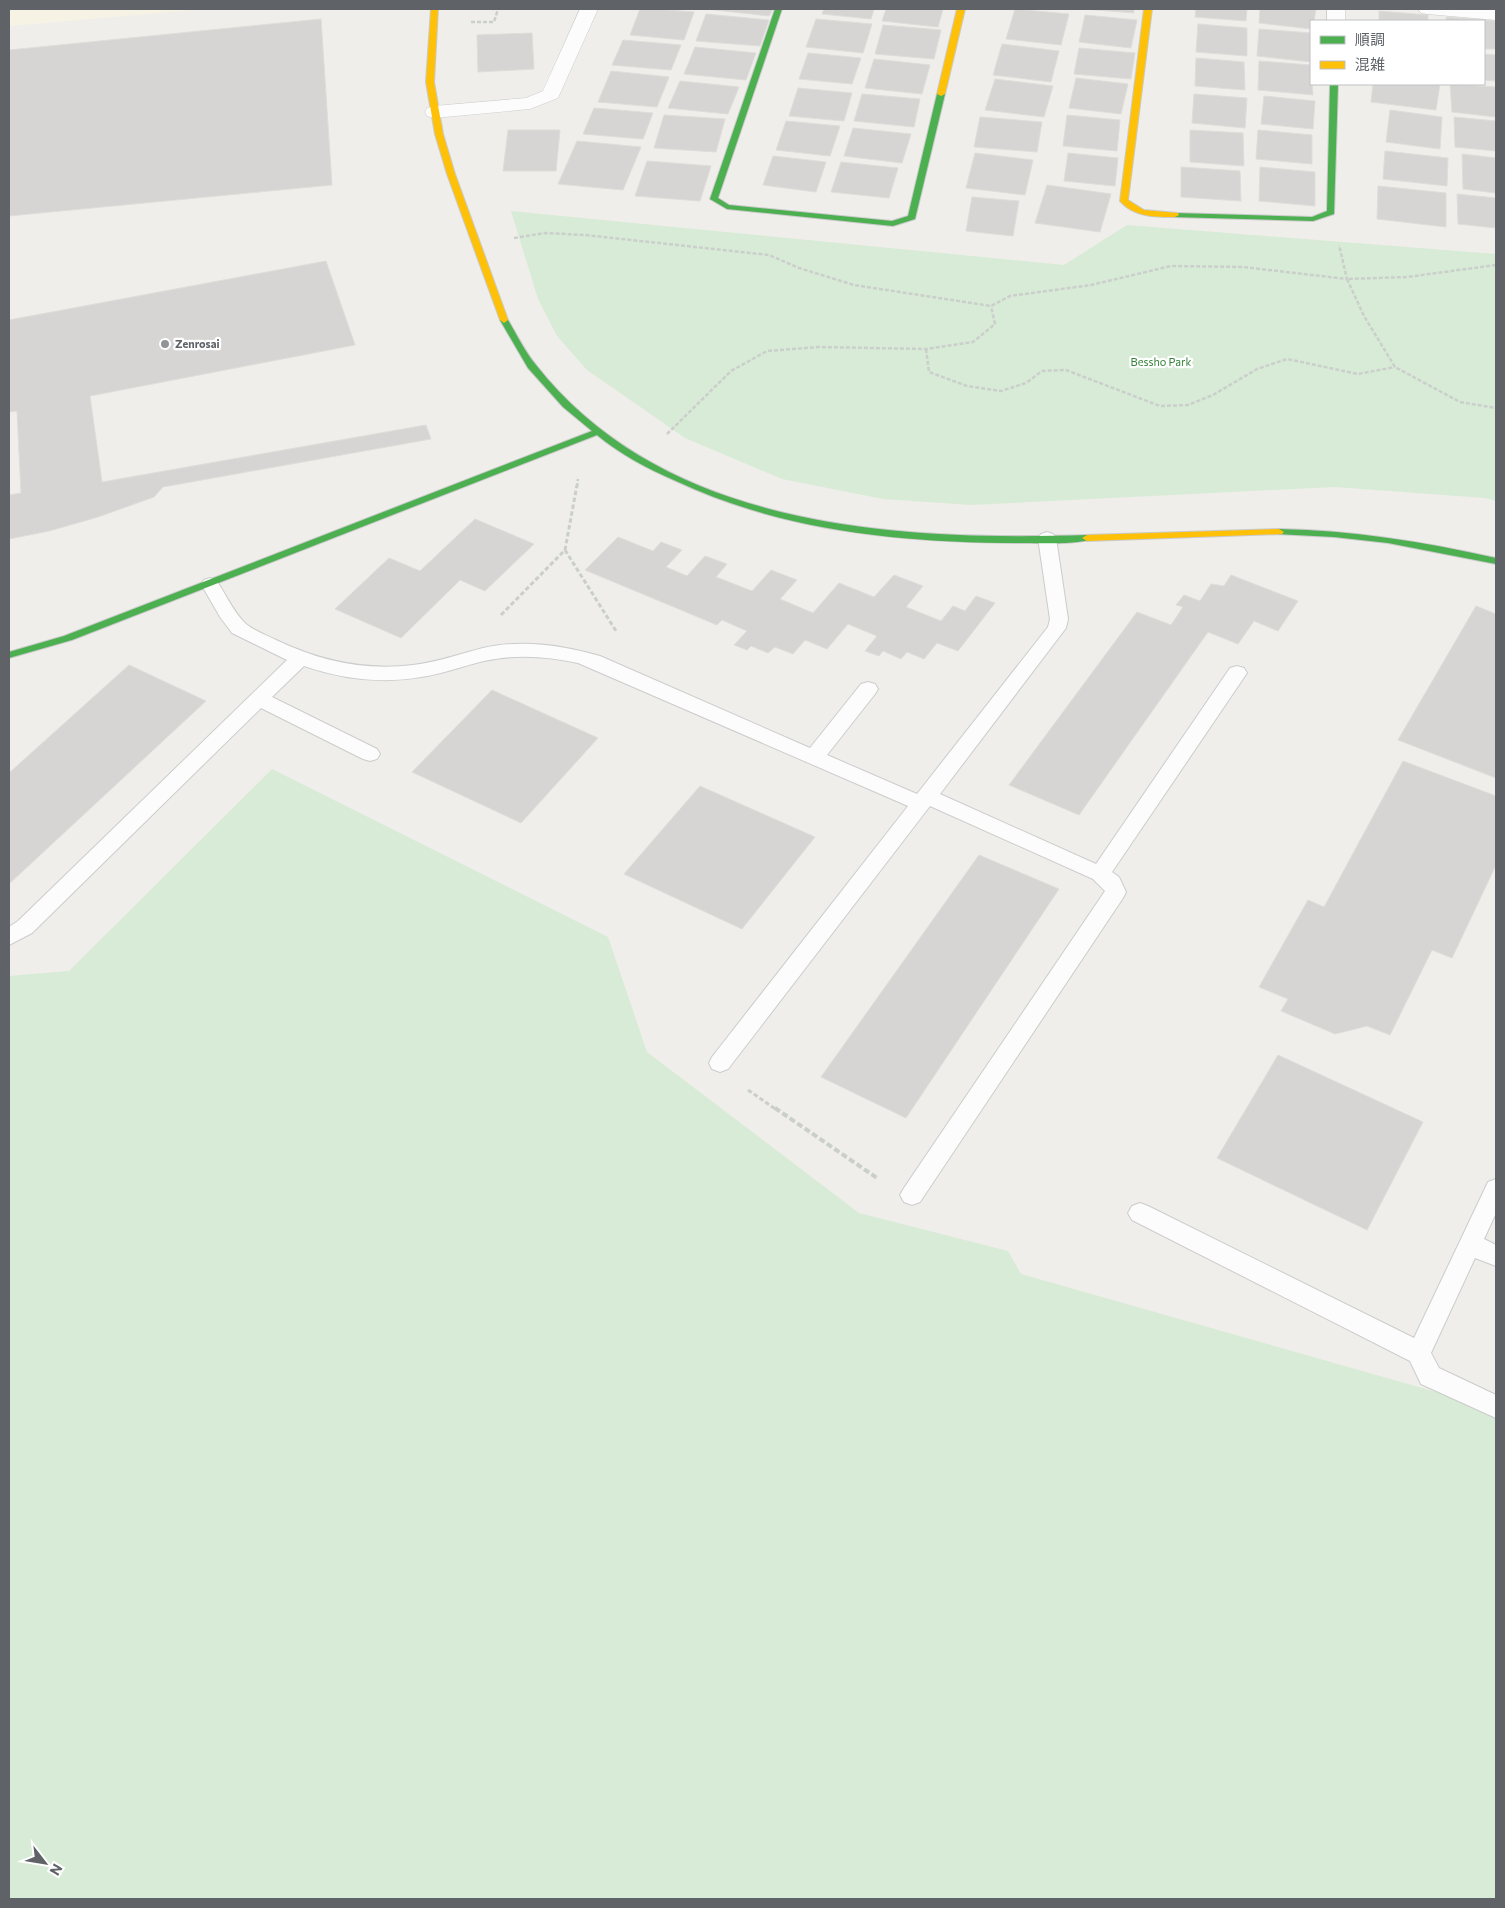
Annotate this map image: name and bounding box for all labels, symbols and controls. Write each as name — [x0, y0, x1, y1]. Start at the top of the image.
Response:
legend — [1310, 20, 1485, 85]
text: 順調 — [1355, 30, 1385, 48]
text: 混雑 — [1355, 55, 1385, 73]
place label: Zenrosai — [175, 337, 220, 350]
marker: Zenrosai — [159, 338, 171, 350]
park label: Bessho Park — [1131, 355, 1191, 368]
north arrow — [20, 1838, 70, 1888]
text: N — [47, 1861, 67, 1879]

